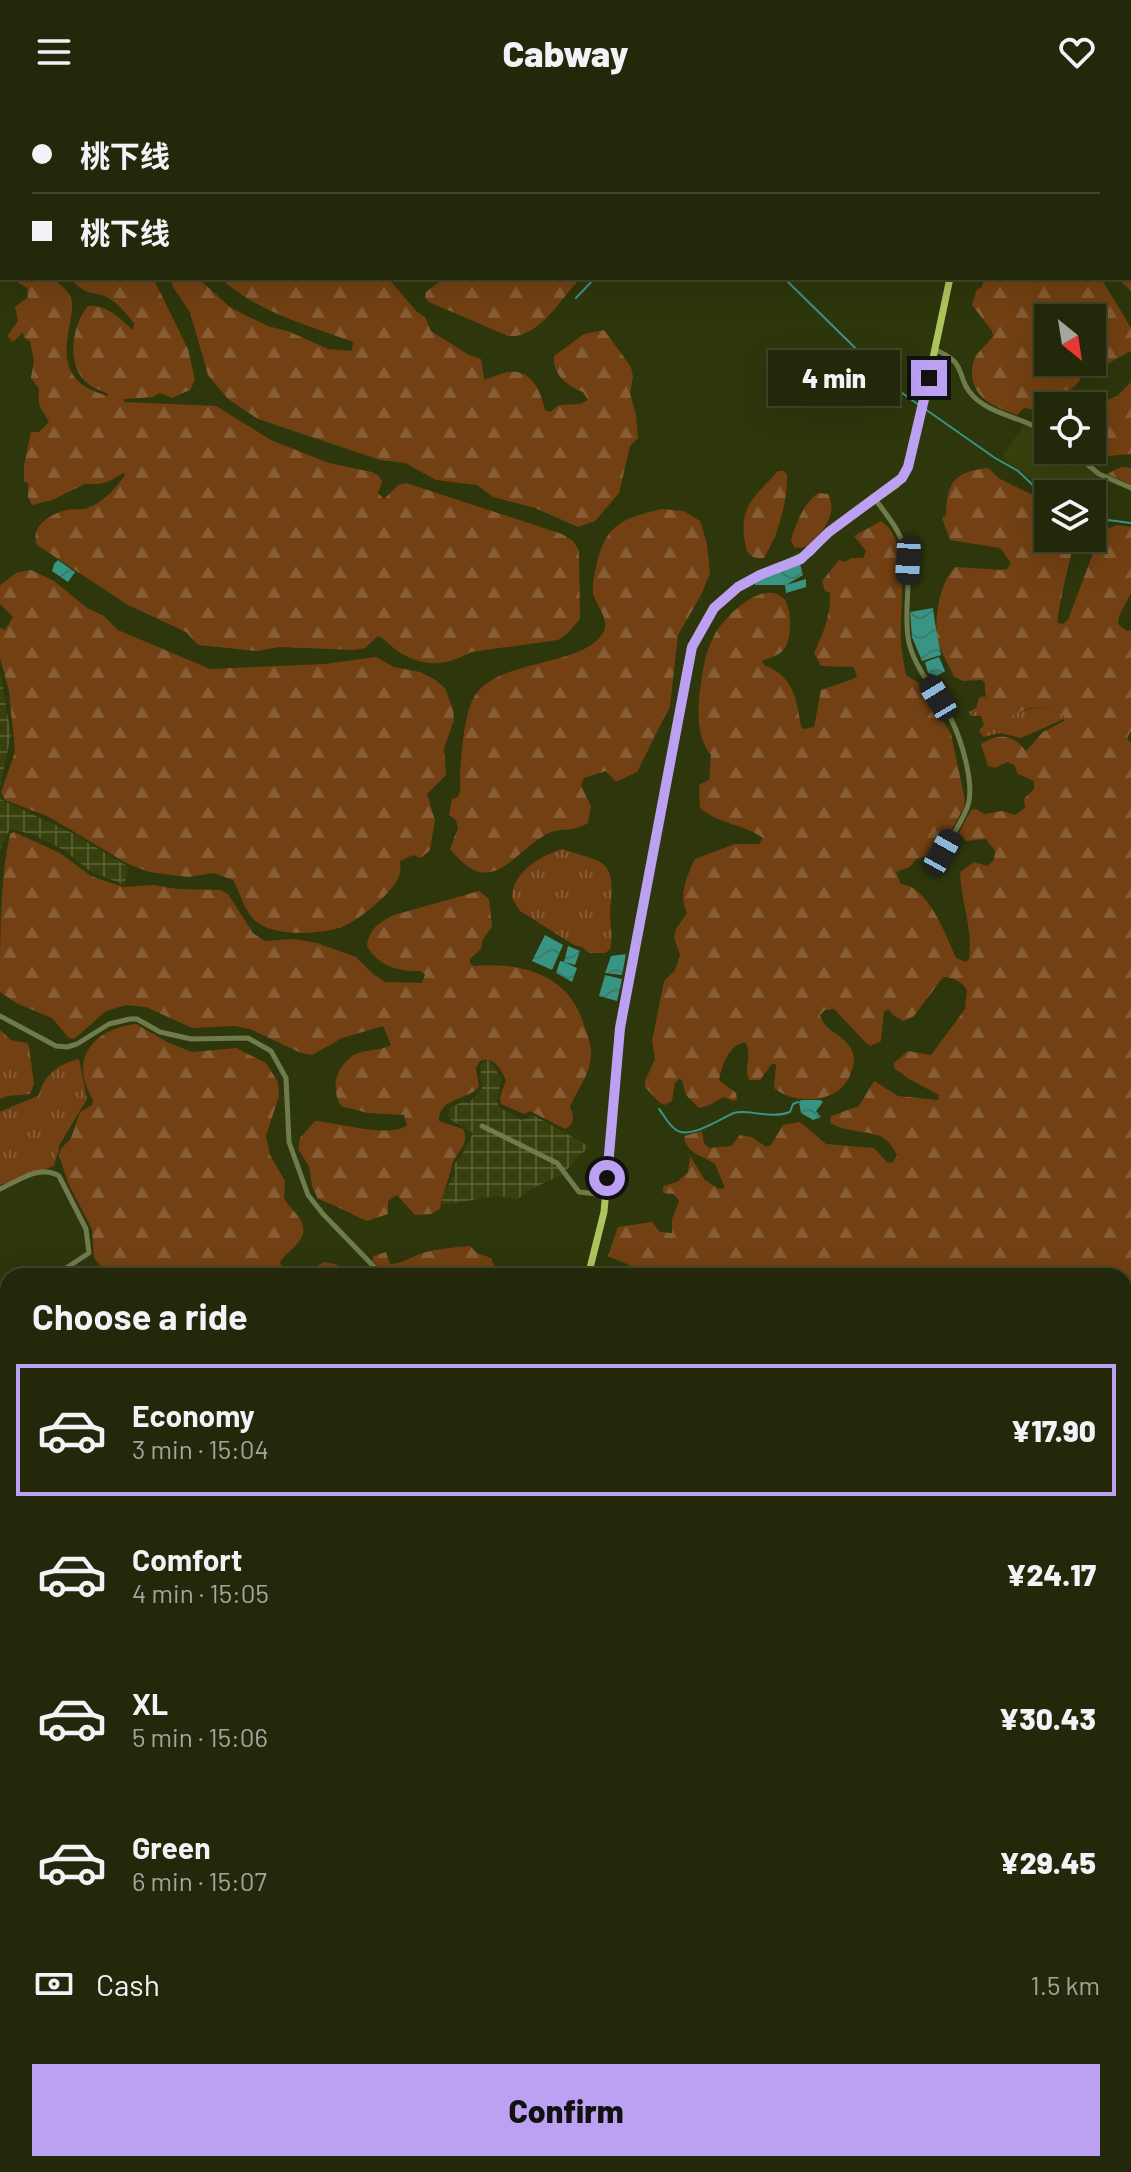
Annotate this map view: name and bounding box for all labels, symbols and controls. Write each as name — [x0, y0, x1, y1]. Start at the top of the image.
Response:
icon: menu — [32, 30, 76, 74]
icon: heart — [1055, 30, 1099, 74]
text: Cabway — [502, 31, 629, 74]
text: 桃下线 — [80, 137, 170, 173]
text: 桃下线 — [80, 214, 170, 250]
north arrow — [1034, 304, 1106, 376]
map controls — [1034, 304, 1106, 552]
callout: 4 min — [769, 350, 901, 406]
route end — [911, 360, 947, 396]
text: 4 min — [802, 362, 866, 393]
button: locate — [1034, 392, 1106, 464]
button: layers — [1034, 480, 1106, 552]
car — [895, 536, 921, 586]
car — [915, 671, 961, 725]
car — [920, 825, 964, 879]
route start — [589, 1160, 625, 1196]
text: Choose a ride — [32, 1294, 248, 1337]
icon: car — [36, 1394, 108, 1466]
text: Economy — [132, 1397, 255, 1433]
text: ¥17.90 — [1011, 1412, 1096, 1448]
text: 3 min · 15:04 — [132, 1433, 269, 1464]
icon: car — [36, 1538, 108, 1610]
text: Comfort — [132, 1541, 242, 1577]
text: ¥24.17 — [1006, 1556, 1096, 1592]
text: 4 min · 15:05 — [132, 1577, 269, 1608]
icon: car — [36, 1682, 108, 1754]
text: XL — [132, 1685, 168, 1721]
text: ¥30.43 — [999, 1700, 1096, 1736]
text: 5 min · 15:06 — [132, 1721, 268, 1752]
icon: car — [36, 1826, 108, 1898]
text: Green — [132, 1829, 211, 1865]
text: ¥29.45 — [999, 1844, 1096, 1880]
text: 6 min · 15:07 — [132, 1865, 267, 1896]
icon: cash — [32, 1962, 76, 2006]
text: Cash — [96, 1966, 160, 2002]
text: 1.5 km — [1031, 1969, 1100, 2000]
button: Confirm — [32, 2064, 1100, 2156]

